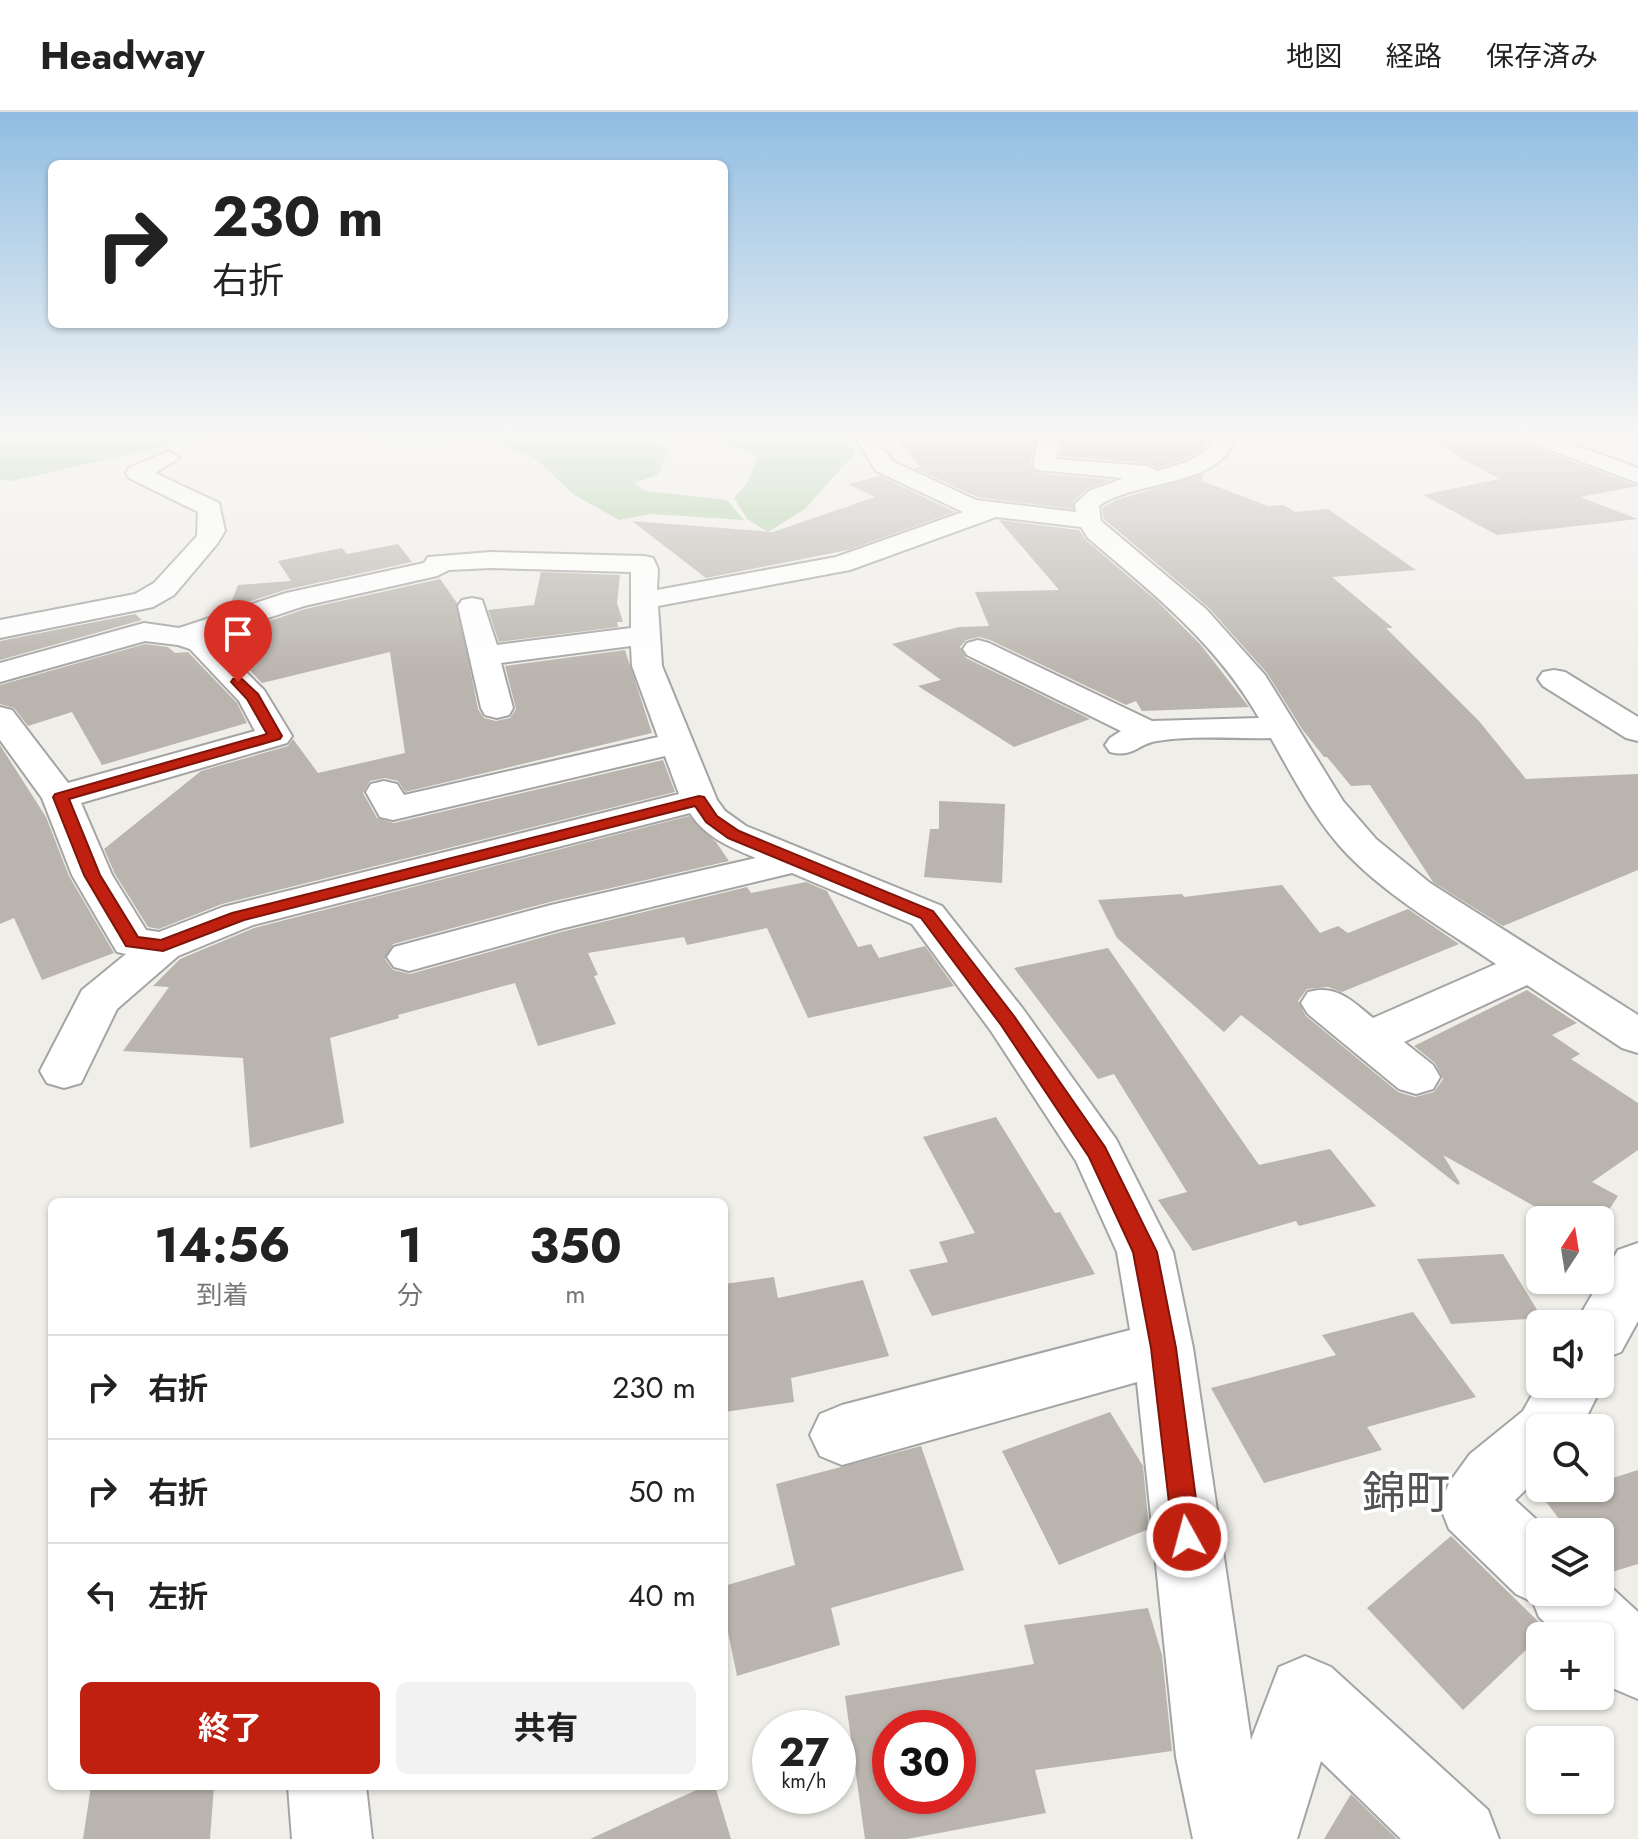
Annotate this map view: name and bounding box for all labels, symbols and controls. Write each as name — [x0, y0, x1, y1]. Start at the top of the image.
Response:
text: Headway — [40, 28, 205, 83]
text: 地図 — [1286, 36, 1342, 77]
text: 経路 — [1386, 36, 1442, 77]
text: 保存済み — [1486, 36, 1598, 77]
text: 230 m — [212, 176, 383, 257]
icon: right — [80, 192, 184, 296]
text: 右折 — [212, 254, 284, 306]
pin — [204, 600, 272, 682]
icon: arrive — [216, 612, 260, 656]
north arrow — [1526, 1206, 1614, 1294]
map controls — [1526, 1206, 1614, 1814]
text: 14:56 — [154, 1211, 291, 1280]
text: 1 — [398, 1211, 422, 1280]
text: 350 — [529, 1212, 622, 1281]
text: m — [565, 1275, 586, 1313]
text: 到着 — [196, 1276, 248, 1314]
text: 分 — [397, 1276, 423, 1314]
button: sound — [1526, 1310, 1614, 1398]
icon: right — [80, 1365, 124, 1409]
text: 230 m — [612, 1366, 696, 1409]
text: 右折 — [148, 1367, 208, 1410]
button: search — [1526, 1414, 1614, 1502]
district label: 錦町 — [1362, 1461, 1450, 1525]
icon: right — [80, 1469, 124, 1513]
text: 50 m — [629, 1470, 696, 1513]
text: 右折 — [148, 1471, 208, 1514]
position arrow — [1145, 1495, 1229, 1579]
button: layers — [1526, 1518, 1614, 1606]
icon: left — [80, 1573, 124, 1617]
text: 40 m — [628, 1574, 696, 1617]
text: 左折 — [148, 1575, 208, 1618]
button: + — [1526, 1622, 1614, 1710]
button: 終了 — [80, 1682, 380, 1774]
button: 共有 — [396, 1682, 696, 1774]
speed limit sign: 30 — [872, 1710, 976, 1814]
text: 27 — [779, 1723, 829, 1781]
button: − — [1526, 1726, 1614, 1814]
text: km/h — [781, 1767, 827, 1796]

